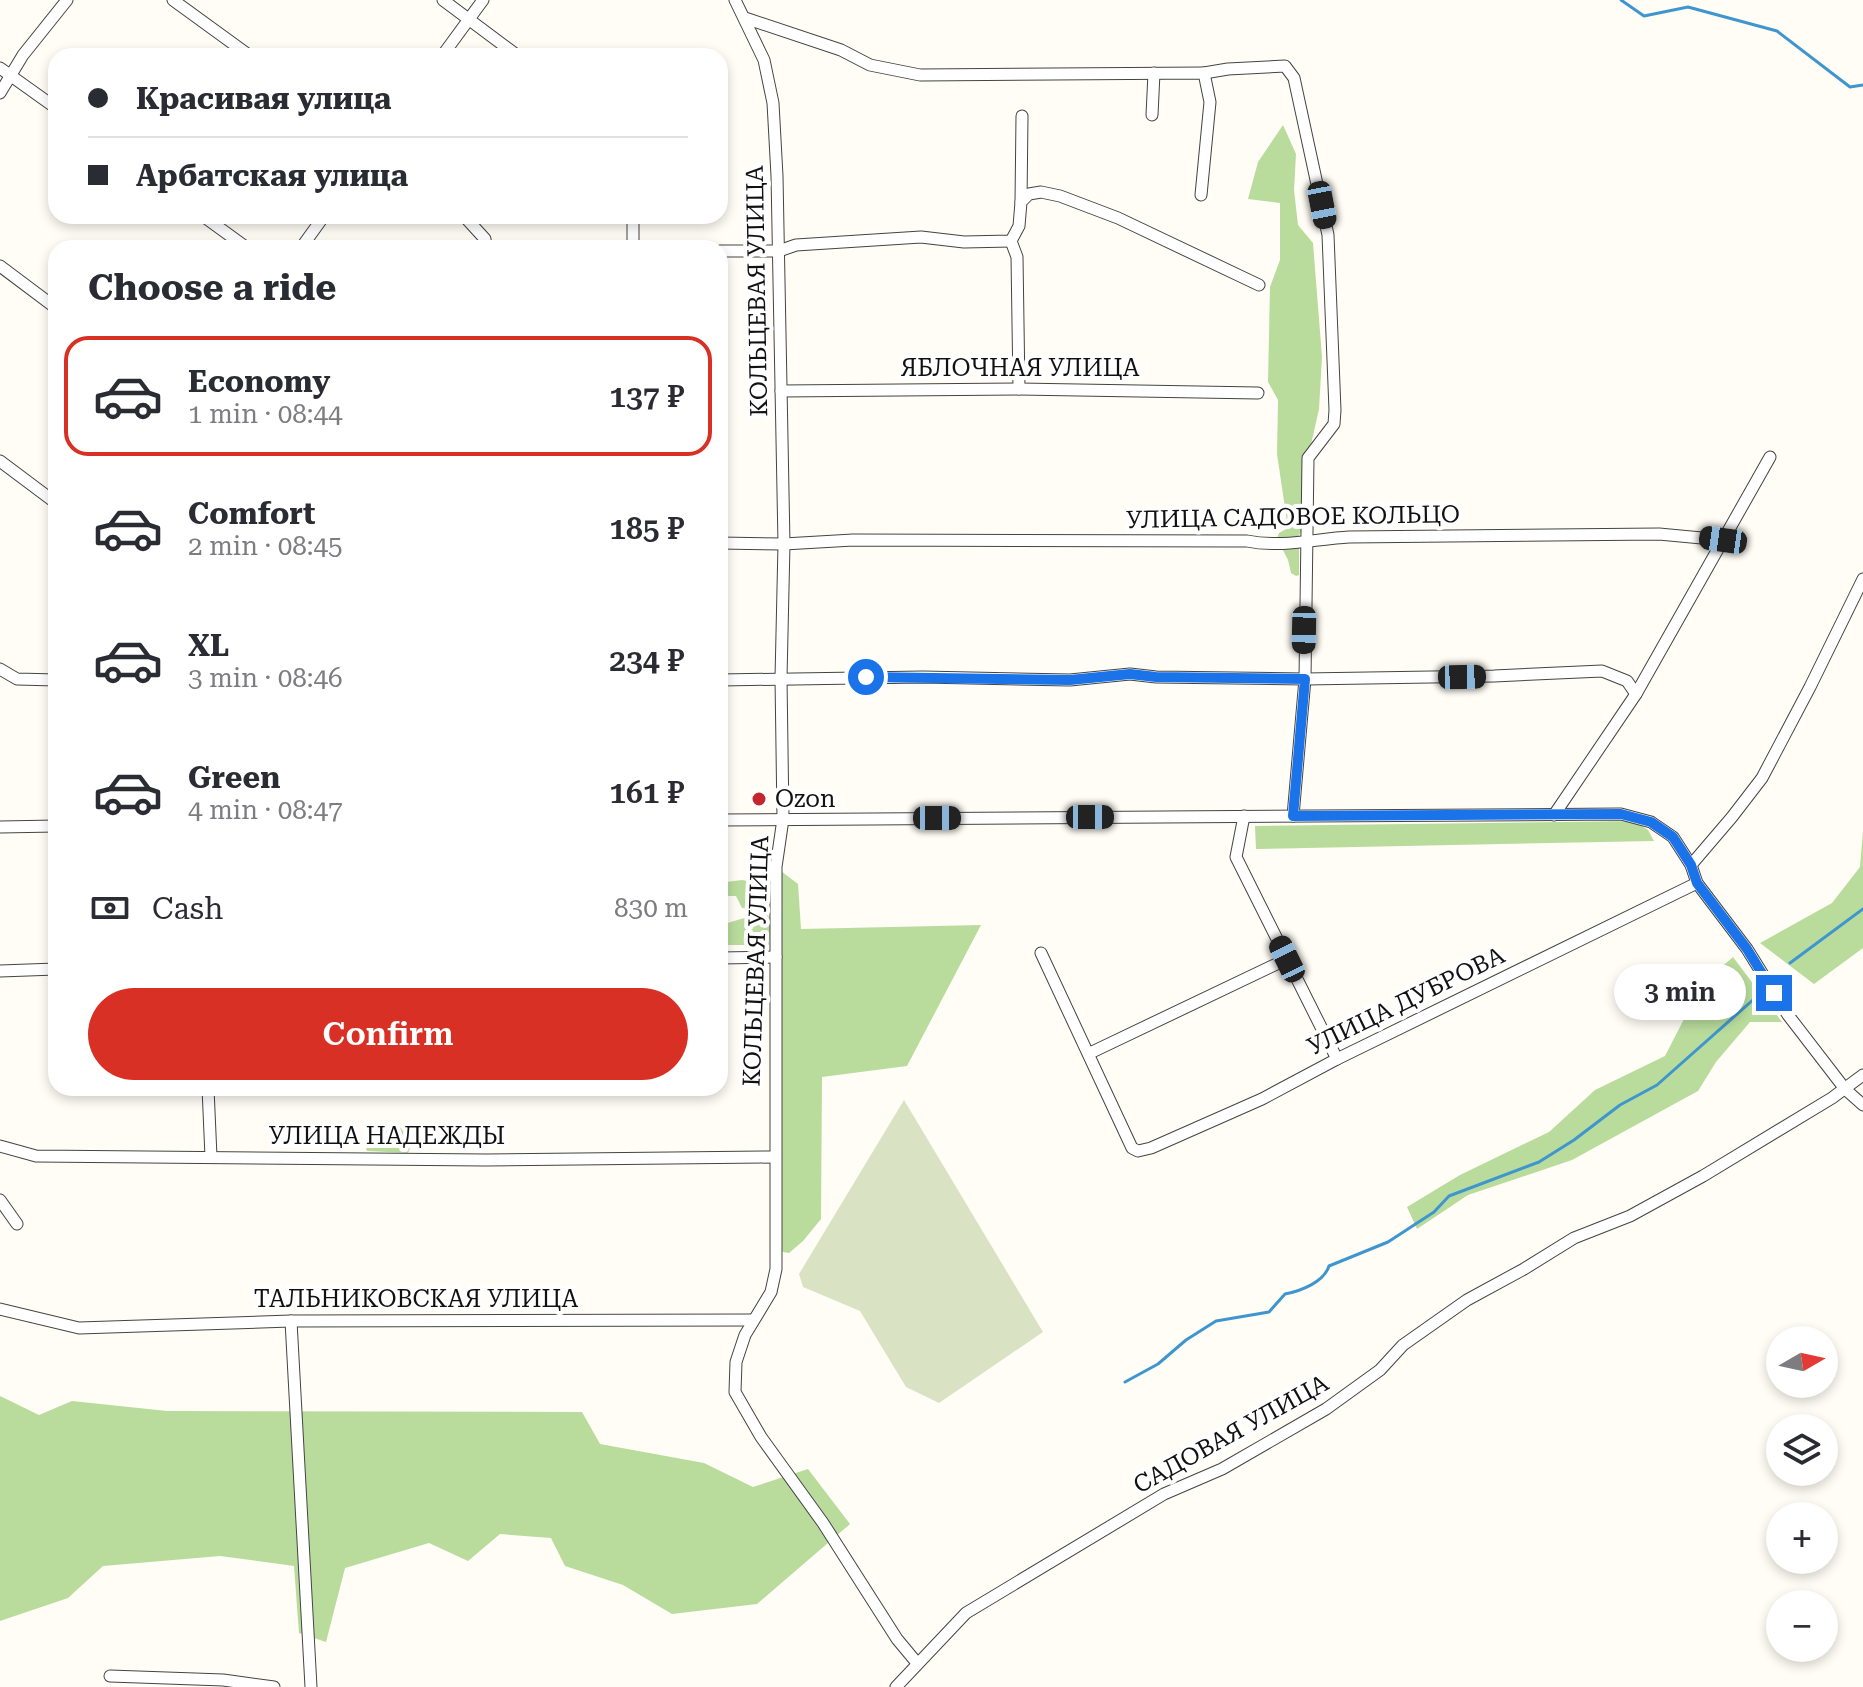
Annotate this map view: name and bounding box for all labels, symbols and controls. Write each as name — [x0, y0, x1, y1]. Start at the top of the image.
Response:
text: Красивая улица — [136, 81, 391, 116]
text: Арбатская улица — [136, 158, 408, 193]
street label: КОЛЬЦЕВАЯ УЛИЦА — [741, 165, 773, 417]
car — [1306, 179, 1338, 231]
text: Choose a ride — [88, 267, 336, 309]
street label: ЯБЛОЧНАЯ УЛИЦА — [901, 354, 1140, 382]
icon: car — [92, 360, 164, 432]
text: Economy — [188, 364, 330, 399]
text: 137 ₽ — [609, 379, 684, 414]
text: 1 min · 08:44 — [188, 399, 343, 429]
icon: car — [92, 492, 164, 564]
text: Comfort — [188, 496, 315, 531]
street label: УЛИЦА САДОВОЕ КОЛЬЦО — [1126, 500, 1460, 534]
text: 185 ₽ — [609, 511, 684, 546]
car — [1698, 525, 1748, 555]
text: 2 min · 08:45 — [188, 531, 343, 561]
car — [1292, 606, 1316, 654]
icon: car — [92, 624, 164, 696]
text: XL — [188, 628, 229, 663]
text: 234 ₽ — [609, 643, 684, 678]
route start — [848, 659, 884, 695]
text: 3 min · 08:46 — [188, 663, 343, 693]
car — [1438, 665, 1486, 689]
icon: car — [92, 756, 164, 828]
text: Green — [188, 760, 280, 795]
text: 161 ₽ — [609, 775, 684, 810]
place label: Ozon — [775, 785, 836, 813]
marker: Ozon — [750, 790, 768, 808]
text: 4 min · 08:47 — [188, 795, 343, 825]
car — [1066, 805, 1114, 829]
car — [913, 806, 961, 830]
street label: КОЛЬЦЕВАЯ УЛИЦА — [738, 835, 774, 1087]
icon: cash — [88, 886, 132, 930]
text: Cash — [152, 891, 223, 926]
text: 830 m — [614, 893, 688, 923]
car — [1266, 932, 1308, 986]
street label: УЛИЦА ДУБРОВА — [1303, 941, 1509, 1061]
callout: 3 min — [1614, 965, 1746, 1021]
route end — [1756, 975, 1792, 1011]
text: 3 min — [1644, 977, 1716, 1007]
button: Confirm — [88, 988, 688, 1080]
street label: УЛИЦА НАДЕЖДЫ — [269, 1122, 505, 1150]
street label: ТАЛЬНИКОВСКАЯ УЛИЦА — [254, 1285, 578, 1313]
north arrow — [1766, 1326, 1838, 1398]
map controls — [1766, 1326, 1838, 1662]
street label: САДОВАЯ УЛИЦА — [1129, 1369, 1334, 1499]
button: layers — [1766, 1414, 1838, 1486]
button: + — [1766, 1502, 1838, 1574]
button: − — [1766, 1590, 1838, 1662]

